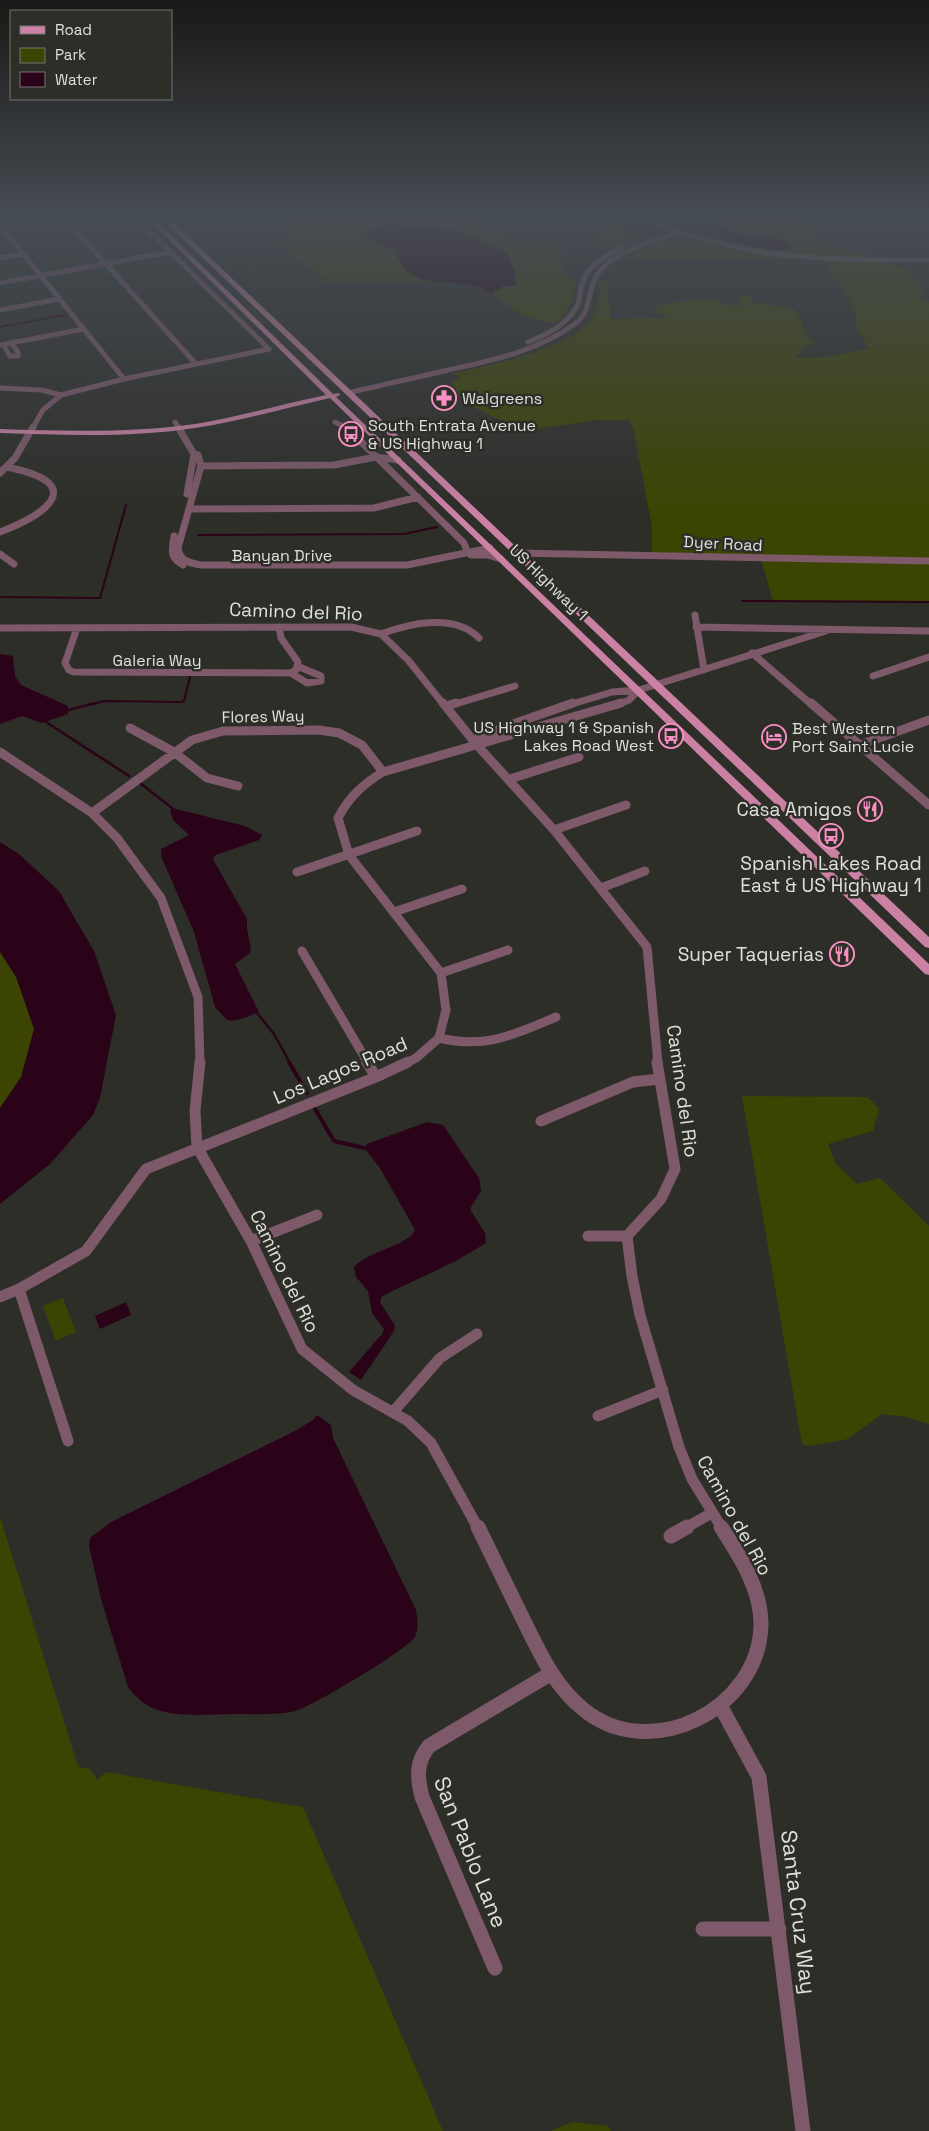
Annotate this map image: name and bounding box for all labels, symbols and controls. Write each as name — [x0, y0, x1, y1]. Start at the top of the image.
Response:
legend — [10, 10, 172, 100]
text: Road — [55, 20, 92, 39]
text: Park — [55, 45, 86, 64]
text: Water — [55, 70, 98, 89]
pharmacy icon: Walgreens — [431, 385, 457, 411]
place label: Walgreens — [462, 388, 542, 409]
place label: South Entrata Avenue & US Highway 1 — [368, 415, 536, 454]
bus stop icon: South Entrata Avenue & US Highway 1 — [338, 421, 364, 447]
street label: Dyer Road — [683, 531, 763, 556]
street label: US Highway 1 — [505, 540, 592, 625]
street label: Banyan Drive — [232, 545, 332, 566]
street label: Camino del Rio — [229, 597, 363, 626]
street label: Galeria Way — [113, 650, 201, 671]
street label: Flores Way — [221, 705, 305, 728]
place label: US Highway 1 & Spanish Lakes Road West — [474, 717, 654, 756]
place label: Best Western Port Saint Lucie — [792, 718, 914, 757]
bus stop icon: US Highway 1 & Spanish Lakes Road West — [658, 723, 684, 749]
hotel icon: Best Western Port Saint Lucie — [761, 724, 787, 750]
restaurant icon: Casa Amigos — [857, 796, 883, 822]
place label: Casa Amigos — [737, 797, 852, 822]
bus stop icon: Spanish Lakes Road East & US Highway 1 — [818, 823, 844, 849]
place label: Spanish Lakes Road East & US Highway 1 — [740, 851, 922, 898]
restaurant icon: Super Taquerias — [829, 941, 855, 967]
place label: Super Taquerias — [678, 942, 824, 967]
street label: Camino del Rio — [661, 1023, 704, 1159]
street label: Los Lagos Road — [269, 1031, 411, 1110]
street label: Camino del Rio — [244, 1206, 325, 1337]
street label: Camino del Rio — [691, 1451, 778, 1580]
street label: San Pablo Lane — [428, 1772, 514, 1932]
street label: Santa Cruz Way — [775, 1828, 823, 1996]

